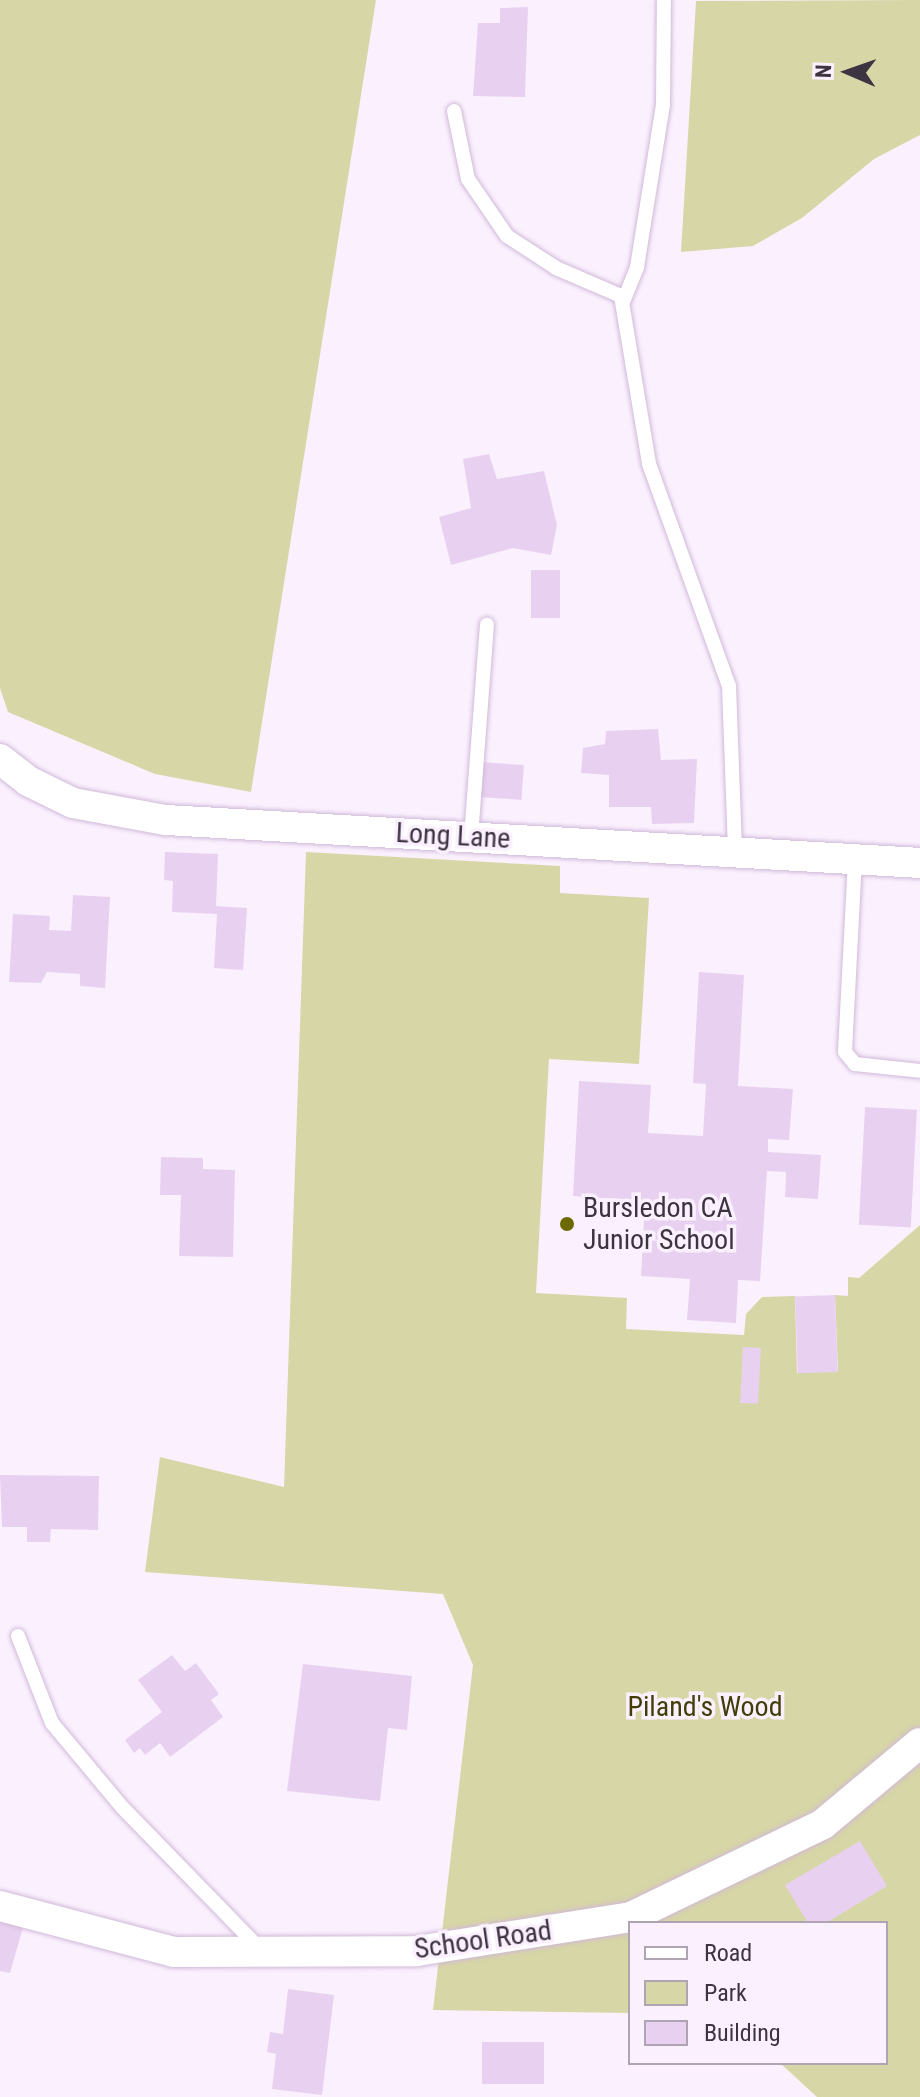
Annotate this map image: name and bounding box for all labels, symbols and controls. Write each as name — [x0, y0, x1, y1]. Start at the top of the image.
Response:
north arrow — [808, 32, 888, 112]
text: N — [811, 64, 836, 78]
street label: Long Lane — [395, 816, 511, 856]
place label: Bursledon CA Junior School — [583, 1191, 735, 1257]
marker: Bursledon CA Junior School — [558, 1215, 576, 1233]
park label: Piland's Wood — [627, 1690, 783, 1724]
street label: School Road — [412, 1914, 554, 1966]
legend — [628, 1921, 888, 2065]
text: Road — [704, 1939, 752, 1967]
text: Park — [704, 1979, 747, 2007]
text: Building — [704, 2019, 781, 2047]

